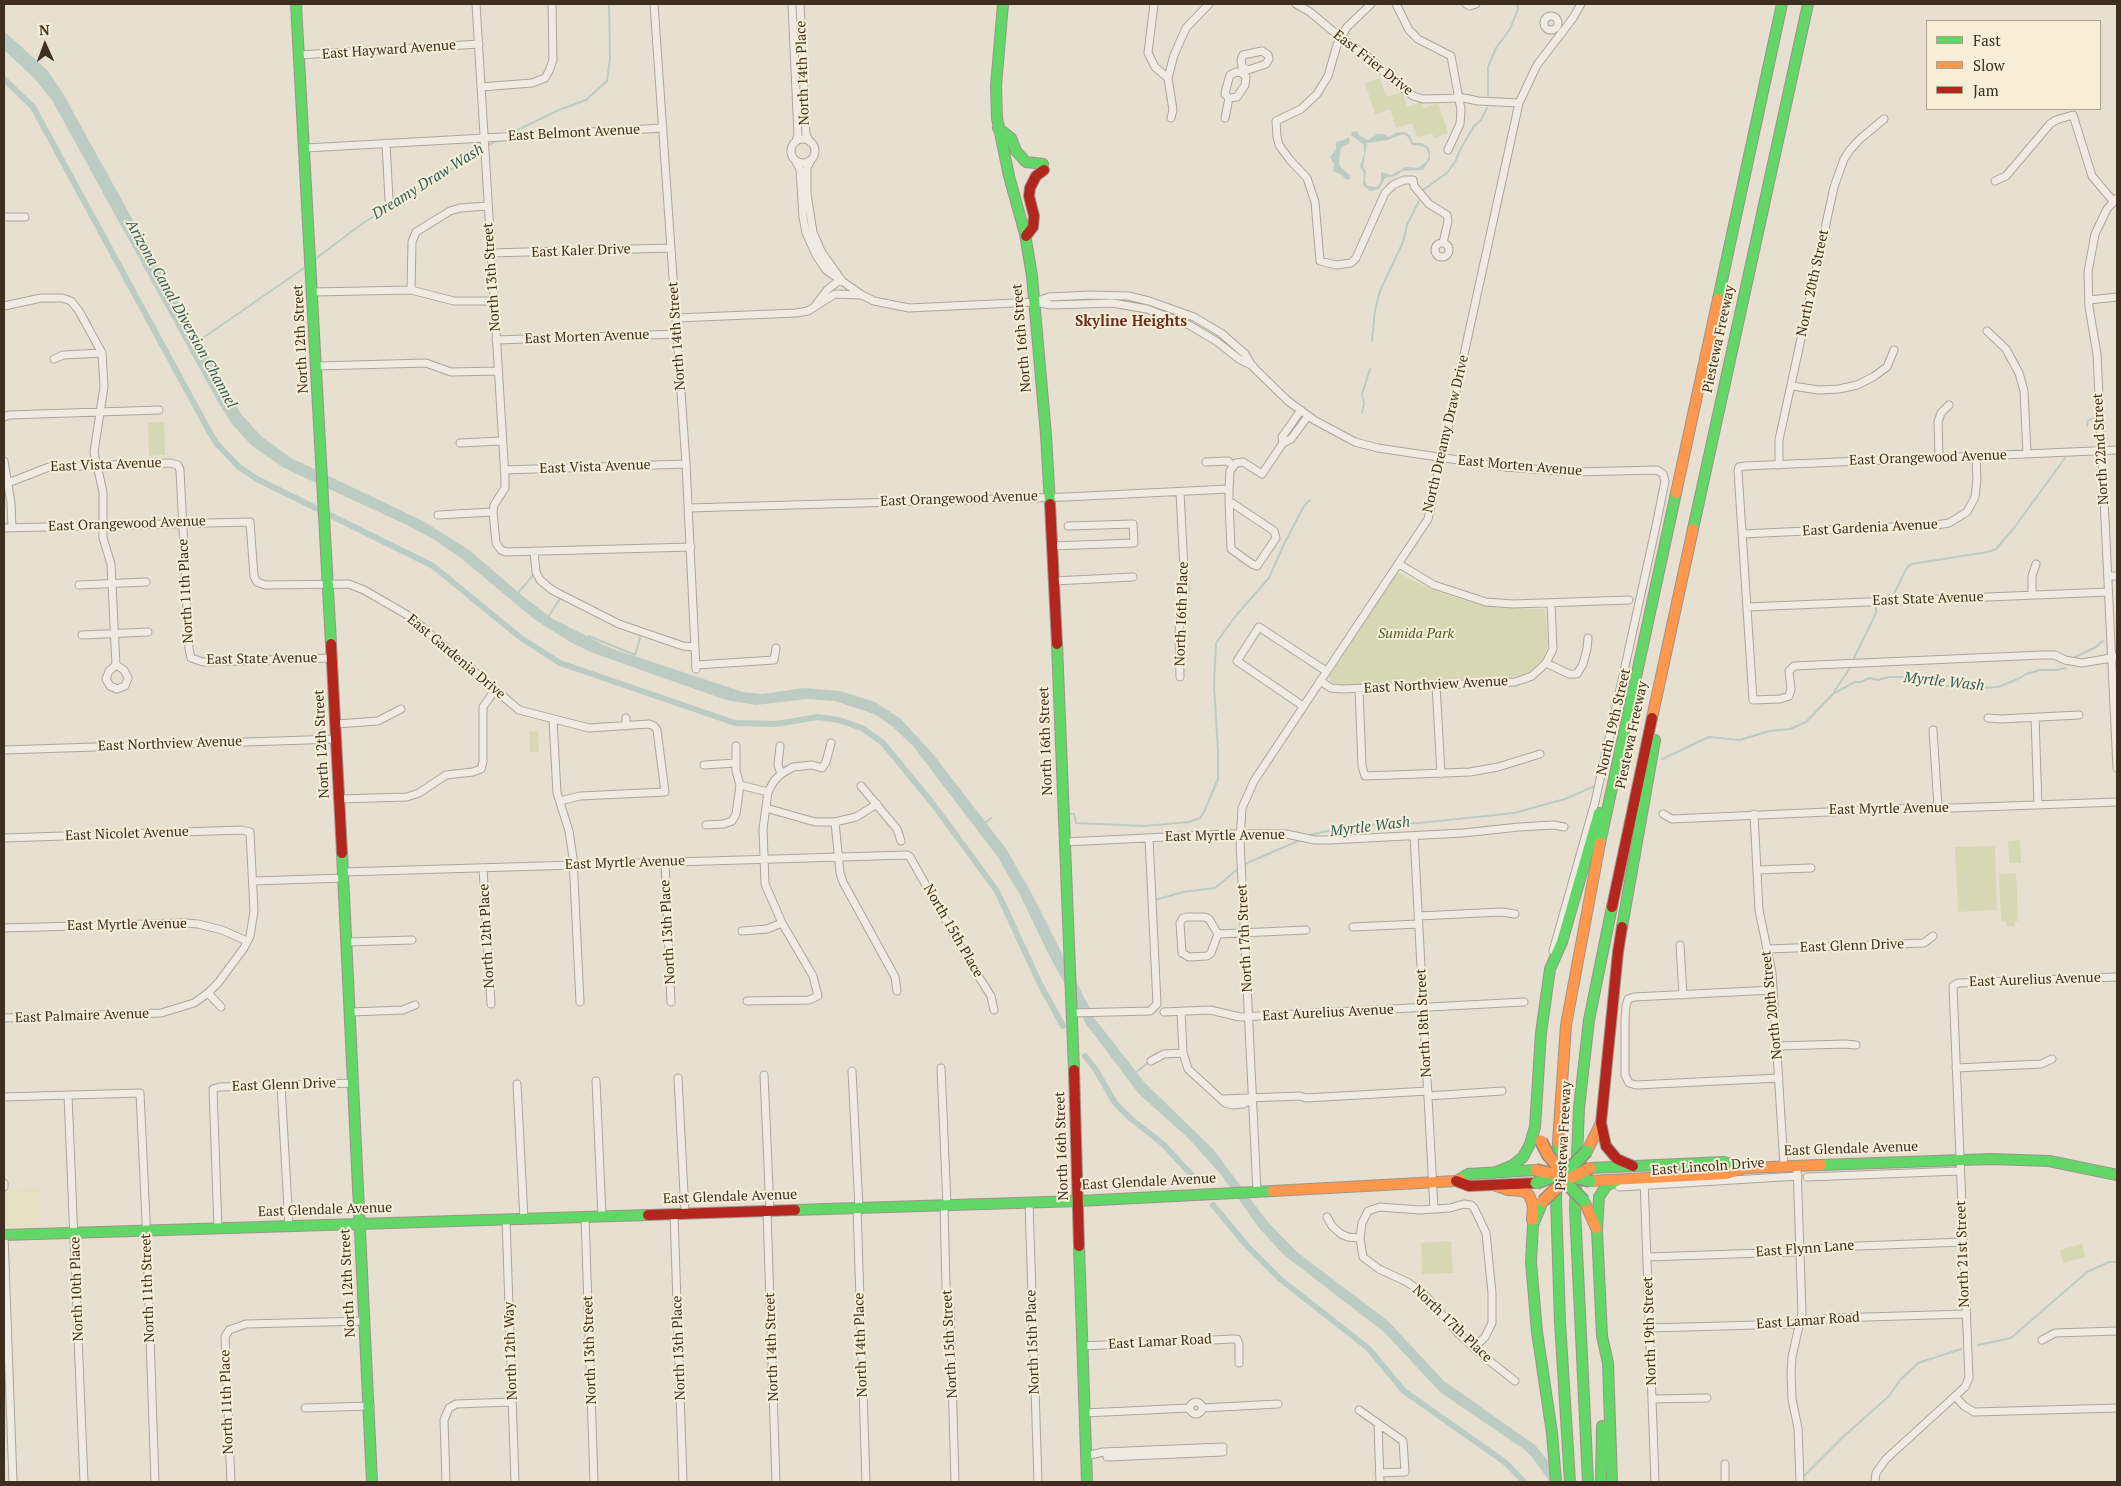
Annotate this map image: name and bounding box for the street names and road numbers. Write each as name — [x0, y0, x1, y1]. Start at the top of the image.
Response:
street label: North 14th Place — [793, 20, 813, 126]
street label: East Frier Drive — [1330, 27, 1416, 99]
street label: East Hayward Avenue — [321, 37, 457, 63]
street label: East Belmont Avenue — [507, 121, 641, 145]
street label: North 13th Street — [480, 222, 504, 332]
street label: North 20th Street — [1793, 228, 1833, 338]
street label: East Kaler Drive — [531, 241, 631, 261]
street label: North 14th Street — [665, 281, 689, 391]
street label: North 16th Street — [1009, 283, 1035, 393]
street label: Piestewa Freeway — [1699, 283, 1739, 395]
street label: North 12th Street — [290, 284, 312, 394]
street label: East Morten Avenue — [524, 326, 650, 348]
street label: North Dreamy Draw Drive — [1420, 353, 1472, 515]
street label: North 22nd Street — [2090, 393, 2112, 505]
street label: East Orangewood Avenue — [1849, 447, 2007, 469]
street label: East Morten Avenue — [1457, 452, 1583, 480]
street label: East Vista Avenue — [50, 455, 162, 475]
street label: East Vista Avenue — [539, 457, 651, 477]
street label: East Orangewood Avenue — [880, 488, 1038, 510]
street label: East Orangewood Avenue — [48, 513, 206, 535]
street label: East Gardenia Avenue — [1802, 516, 1938, 540]
street label: North 11th Place — [175, 538, 197, 644]
street label: North 16th Place — [1172, 561, 1192, 667]
street label: East State Avenue — [1872, 589, 1984, 609]
street label: East Gardenia Drive — [403, 611, 509, 703]
street label: East State Avenue — [206, 650, 318, 668]
street label: North 19th Street — [1594, 667, 1634, 777]
street label: East Northview Avenue — [1363, 673, 1509, 697]
street label: Piestewa Freeway — [1612, 679, 1652, 791]
street label: North 16th Street — [1036, 686, 1056, 796]
street label: North 12th Street — [311, 689, 333, 799]
street label: East Northview Avenue — [98, 733, 242, 755]
street label: East Myrtle Avenue — [1829, 800, 1949, 818]
street label: East Nicolet Avenue — [65, 823, 189, 845]
street label: East Myrtle Avenue — [1165, 827, 1285, 845]
street label: East Myrtle Avenue — [565, 853, 685, 873]
street label: North 13th Place — [657, 879, 679, 985]
street label: North 15th Place — [920, 881, 986, 981]
street label: North 12th Place — [476, 883, 498, 989]
street label: North 17th Street — [1234, 883, 1256, 993]
street label: East Myrtle Avenue — [67, 916, 187, 934]
street label: East Glenn Drive — [1800, 936, 1904, 956]
street label: North 20th Street — [1758, 950, 1786, 1060]
street label: North 18th Street — [1413, 968, 1435, 1078]
street label: East Aurelius Avenue — [1969, 969, 2101, 991]
street label: East Aurelius Avenue — [1262, 1001, 1394, 1025]
street label: East Palmaire Avenue — [14, 1005, 150, 1027]
street label: East Glenn Drive — [232, 1075, 336, 1095]
street label: Piestewa Freeway — [1553, 1081, 1575, 1191]
street label: North 16th Street — [1052, 1091, 1072, 1201]
street label: East Glendale Avenue — [1784, 1138, 1918, 1160]
street label: East Lincoln Drive — [1651, 1155, 1765, 1179]
street label: East Glendale Avenue — [1081, 1170, 1217, 1194]
street label: East Glendale Avenue — [663, 1186, 797, 1208]
street label: East Glendale Avenue — [258, 1199, 392, 1221]
street label: North 21st Street — [1953, 1200, 1973, 1308]
street label: North 12th Street — [337, 1228, 359, 1338]
street label: North 11th Street — [138, 1233, 158, 1343]
street label: North 10th Place — [67, 1236, 87, 1342]
street label: East Flynn Lane — [1755, 1237, 1855, 1261]
street label: North 19th Street — [1640, 1276, 1660, 1386]
street label: North 17th Place — [1409, 1282, 1495, 1366]
street label: North 15th Street — [939, 1289, 961, 1399]
street label: North 15th Place — [1023, 1289, 1043, 1395]
street label: North 14th Street — [762, 1292, 782, 1402]
street label: North 14th Place — [851, 1292, 871, 1398]
street label: North 13th Street — [580, 1295, 600, 1405]
street label: North 13th Place — [669, 1295, 689, 1401]
street label: North 12th Way — [501, 1302, 521, 1400]
street label: East Lamar Road — [1756, 1309, 1860, 1333]
street label: East Lamar Road — [1108, 1331, 1212, 1353]
street label: North 11th Place — [217, 1349, 237, 1455]

